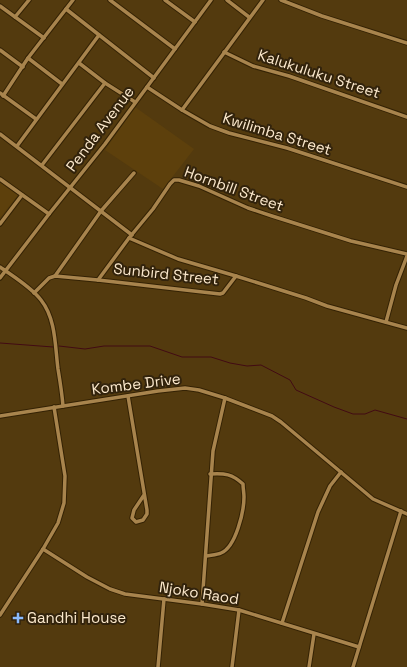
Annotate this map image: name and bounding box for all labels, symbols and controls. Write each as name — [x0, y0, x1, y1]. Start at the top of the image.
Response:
street label: Kalukuluku Street — [255, 45, 383, 102]
street label: Penda Avenue — [61, 82, 138, 175]
street label: Kwilimba Street — [220, 108, 334, 159]
street label: Hornbill Street — [182, 162, 287, 215]
street label: Sunbird Street — [113, 259, 220, 288]
street label: Kombe Drive — [90, 369, 182, 398]
street label: Njoko Raod — [158, 577, 240, 608]
place label: Gandhi House — [27, 608, 126, 627]
marker: Gandhi House — [12, 612, 24, 624]

